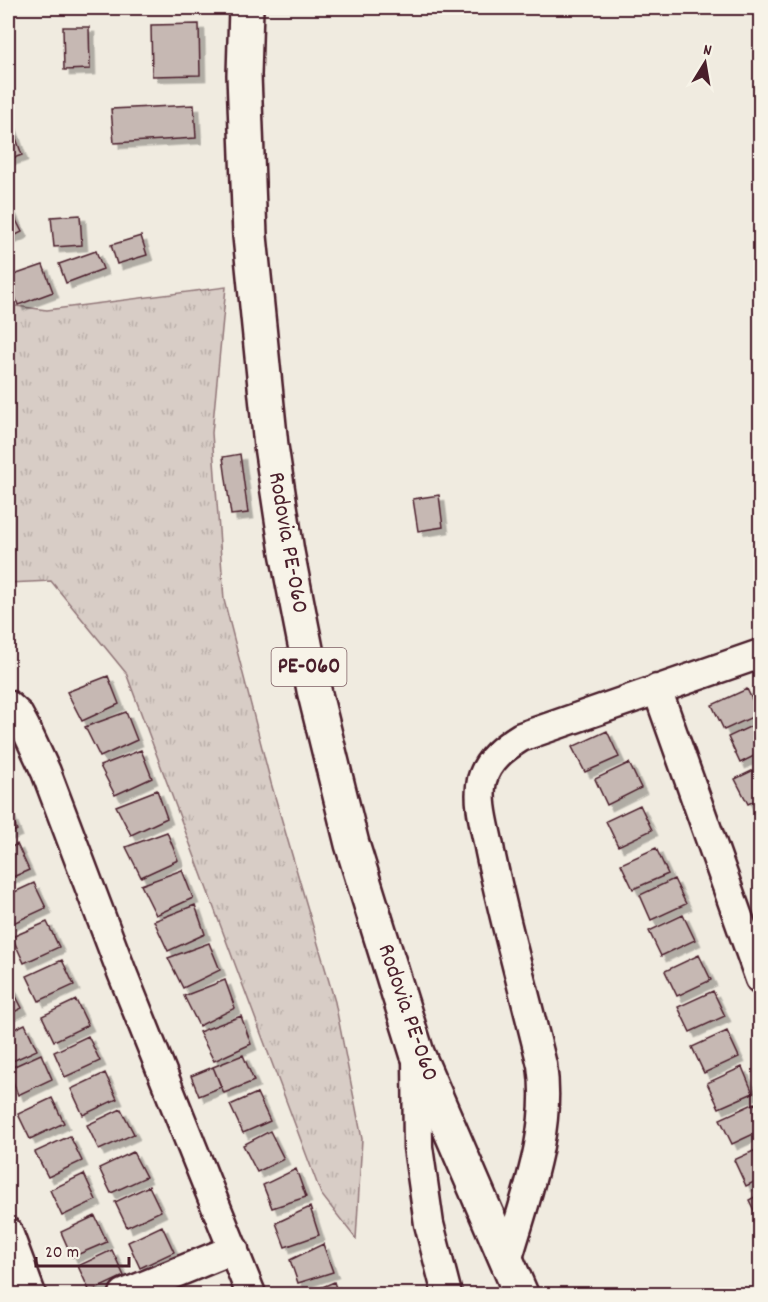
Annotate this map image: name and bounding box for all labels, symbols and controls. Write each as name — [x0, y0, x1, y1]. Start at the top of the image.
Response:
north arrow — [675, 33, 735, 93]
text: N — [701, 39, 714, 63]
street label: Rodovia PE-060 — [258, 469, 316, 617]
road number: PE-060 — [272, 648, 346, 686]
street label: Rodovia PE-060 — [368, 940, 446, 1086]
scale bar — [36, 1230, 129, 1268]
text: 20 m — [45, 1241, 79, 1266]

